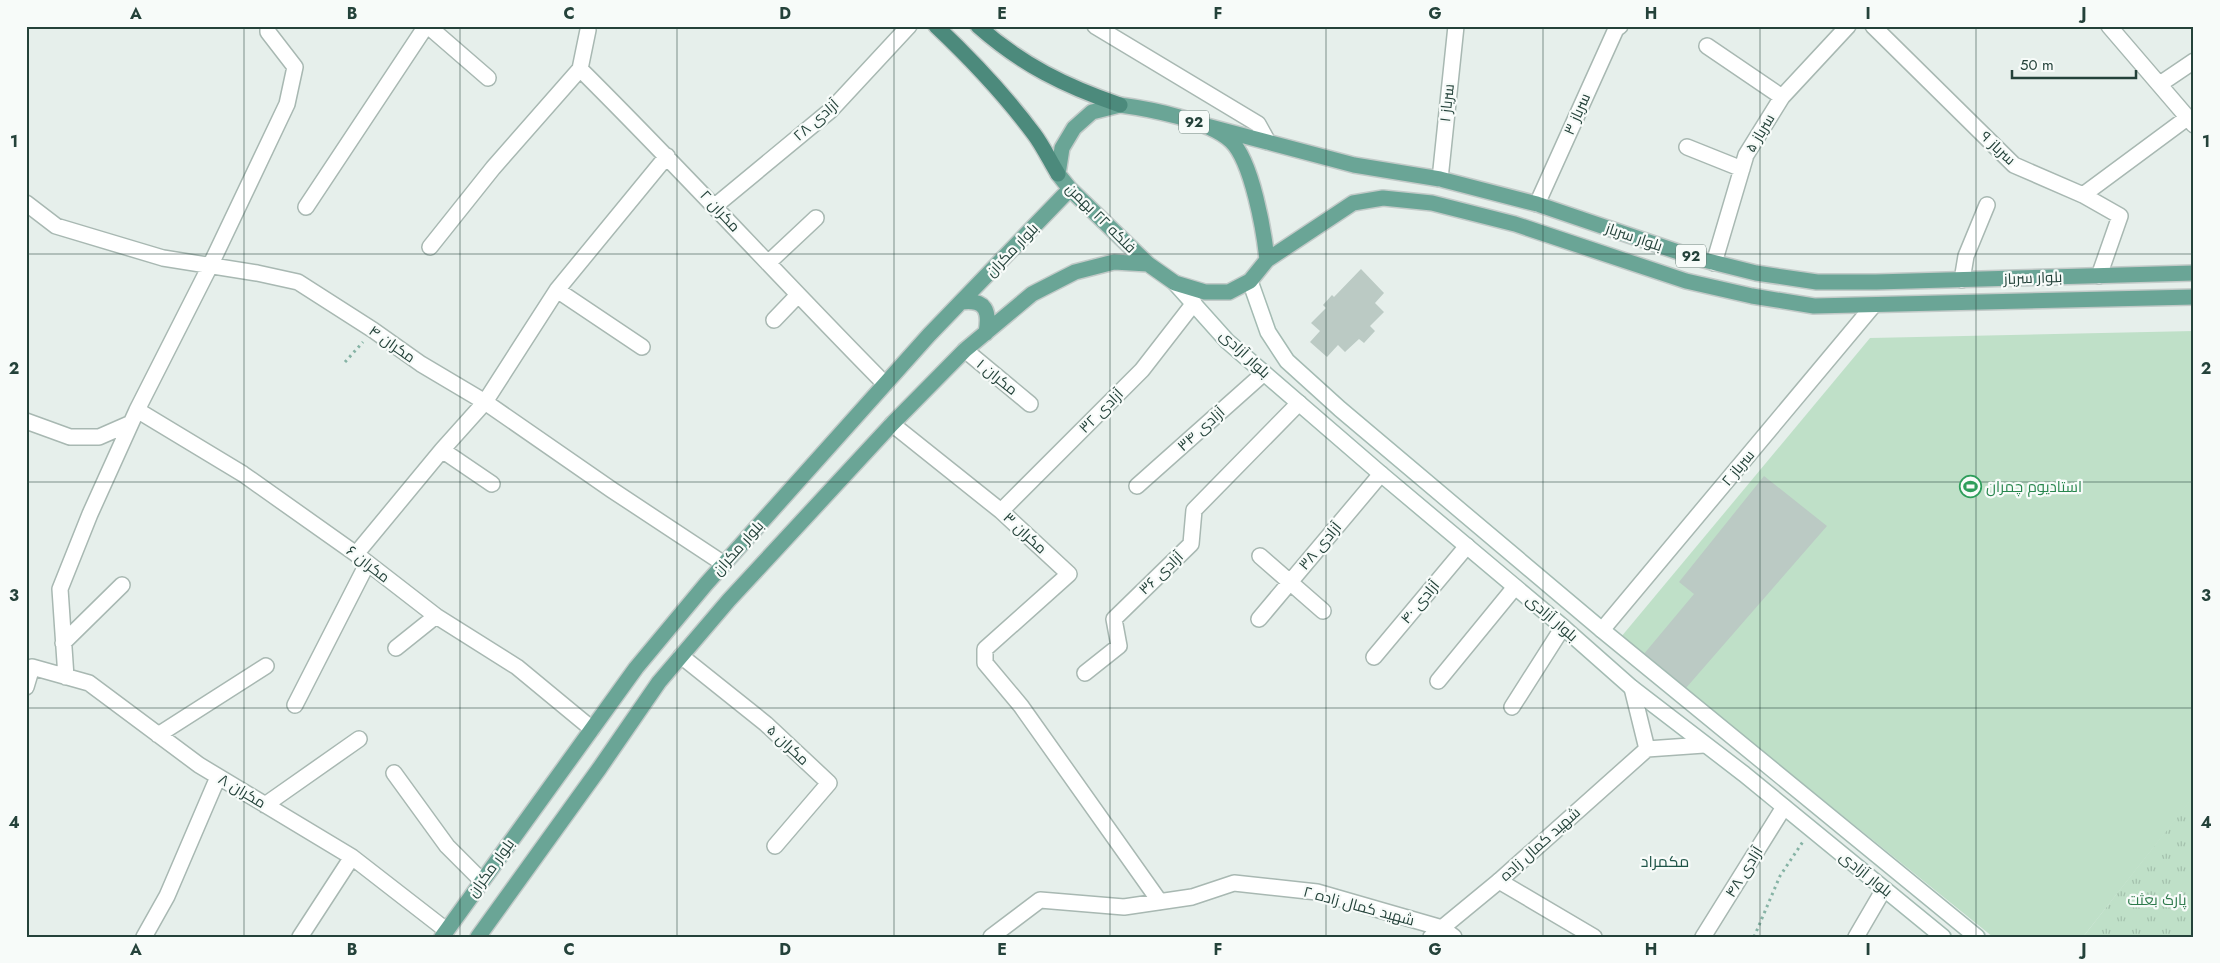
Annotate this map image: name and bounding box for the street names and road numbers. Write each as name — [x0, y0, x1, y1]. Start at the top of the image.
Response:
street label: سرباز ۱ — [1434, 83, 1460, 123]
street label: سرباز ۳ — [1558, 90, 1596, 138]
street label: آزادی ۲۸ — [788, 94, 844, 146]
street label: سرباز ۵ — [1740, 109, 1780, 157]
road number: 92 — [1179, 110, 1209, 134]
street label: سرباز ۹ — [1975, 126, 2021, 170]
street label: فلکه ۲۲ بهمن — [1061, 178, 1141, 258]
street label: مکران ۲ — [695, 185, 745, 237]
street label: بلوار سرباز — [1602, 217, 1665, 257]
street label: بلوار مکران — [981, 218, 1043, 282]
road number: 92 — [1676, 245, 1706, 268]
street label: بلوار سرباز — [2002, 266, 2063, 290]
street label: مکران ۴ — [364, 320, 420, 368]
street label: بلوار آزادی — [1215, 325, 1275, 383]
street label: مکران ۱ — [972, 354, 1022, 400]
street label: آزادی ۳۲ — [1074, 384, 1128, 438]
street label: آزادی ۳۴ — [1172, 402, 1230, 456]
street label: سرباز ۲ — [1716, 445, 1760, 491]
street label: مکران ۳ — [998, 507, 1052, 559]
street label: بلوار مکران — [707, 515, 769, 581]
street label: آزادی ۳۸ — [1293, 517, 1347, 575]
street label: مکران ۶ — [342, 540, 394, 588]
street label: آزادی ۳۶ — [1134, 546, 1188, 600]
street label: آزادی ۴۰ — [1395, 575, 1445, 629]
street label: بلوار آزادی — [1521, 589, 1583, 647]
street label: مکران ۵ — [762, 720, 814, 770]
street label: مکران ۸ — [214, 768, 270, 814]
street label: شهید کمال زاده — [1495, 802, 1585, 886]
street label: بلوار مکران — [462, 834, 520, 902]
street label: آزادی ۴۸ — [1720, 842, 1768, 902]
street label: بلوار آزادی — [1835, 846, 1897, 902]
street label: شهید کمال زاده ۲ — [1301, 881, 1417, 931]

